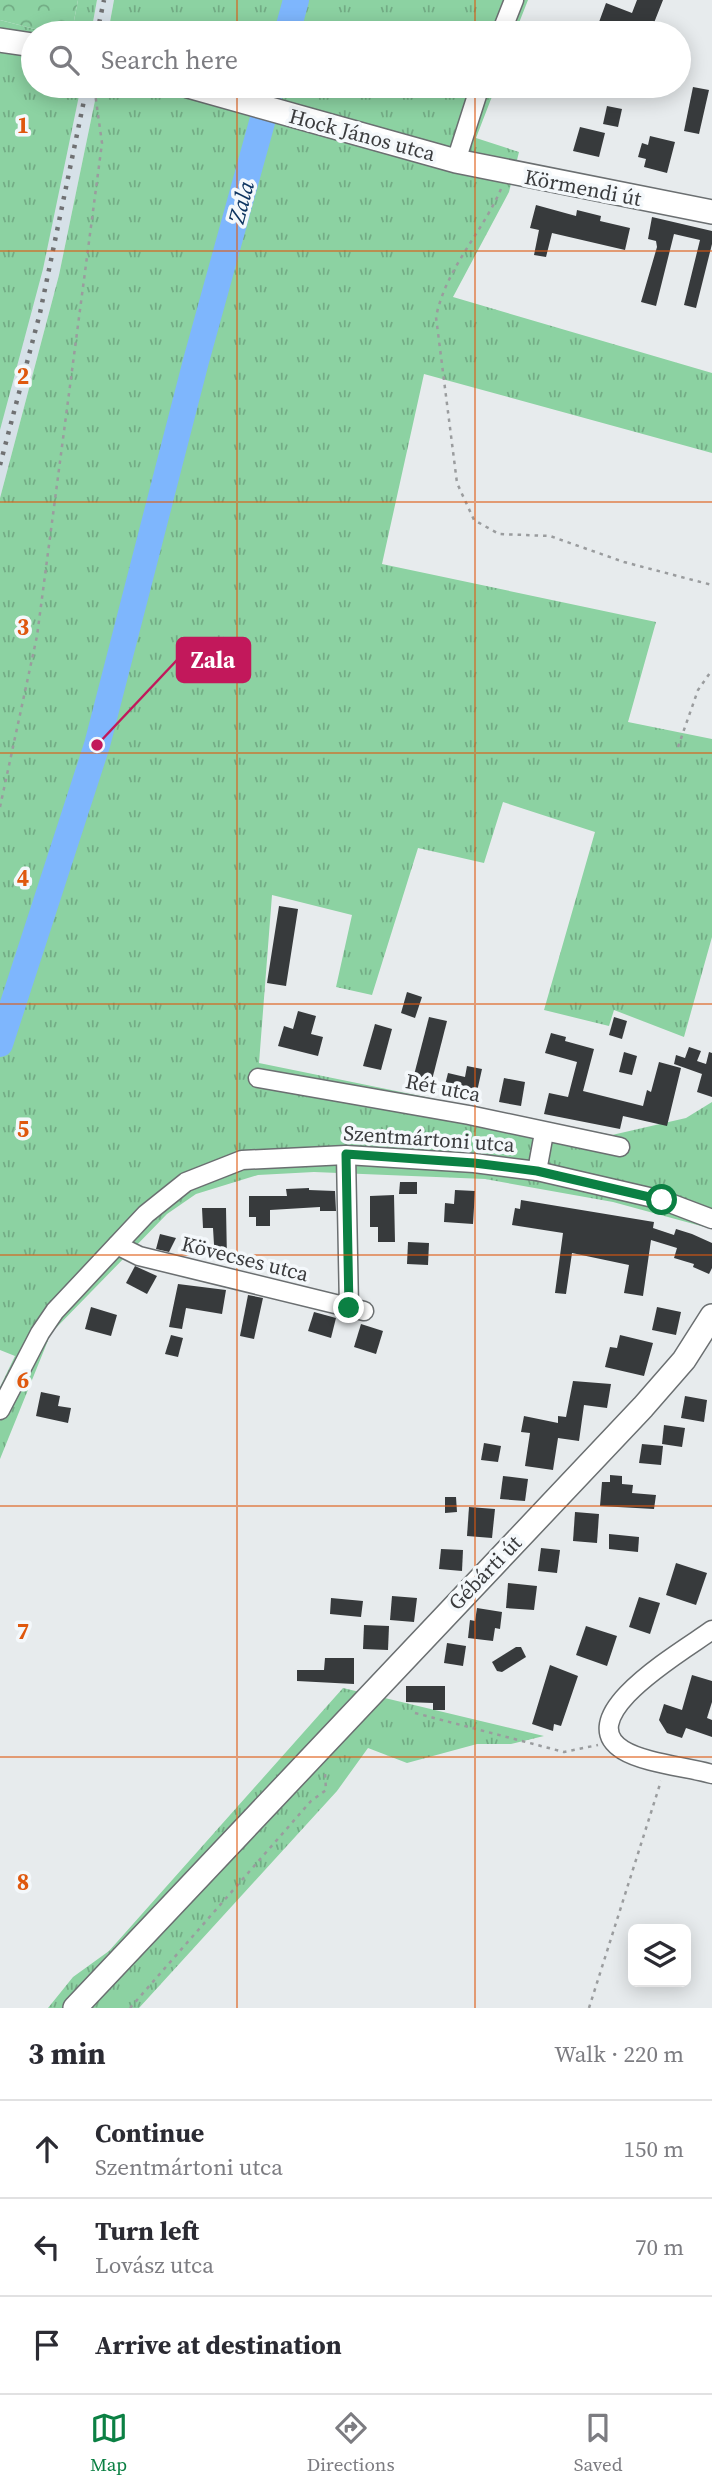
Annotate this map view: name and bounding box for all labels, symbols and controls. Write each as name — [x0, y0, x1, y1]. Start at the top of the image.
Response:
search box — [21, 21, 691, 98]
icon: search — [45, 41, 83, 79]
text: Search here — [101, 42, 238, 78]
street label: Hock János utca — [286, 101, 439, 168]
text: 1 — [17, 109, 29, 141]
street label: Körmendi út — [522, 162, 644, 213]
water label: Zala — [220, 177, 262, 228]
text: 2 — [17, 360, 29, 392]
text: 3 — [17, 611, 29, 643]
callout: Zala — [177, 638, 250, 682]
text: Zala — [191, 644, 236, 676]
text: 4 — [17, 862, 29, 894]
street label: Rét utca — [403, 1066, 483, 1109]
text: 5 — [17, 1113, 29, 1145]
street label: Szentmártoni utca — [342, 1118, 516, 1159]
route start — [646, 1184, 677, 1215]
street label: Kövecses utca — [178, 1229, 312, 1288]
route end — [333, 1292, 364, 1323]
text: 6 — [17, 1364, 29, 1396]
street label: Gébárti út — [442, 1529, 528, 1616]
text: 7 — [17, 1615, 29, 1647]
text: 8 — [17, 1866, 29, 1898]
map controls — [628, 1924, 691, 1987]
button: layers — [628, 1924, 691, 1987]
text: 3 min — [28, 2033, 106, 2074]
text: Walk · 220 m — [554, 2038, 684, 2070]
text: Continue — [95, 2115, 204, 2151]
icon: ahead — [28, 2130, 66, 2168]
text: 150 m — [623, 2133, 684, 2165]
text: Szentmártoni utca — [95, 2151, 283, 2183]
text: Turn left — [95, 2213, 199, 2249]
icon: left — [28, 2228, 66, 2266]
text: 70 m — [635, 2231, 684, 2263]
text: Lovász utca — [95, 2249, 214, 2281]
icon: arrive — [28, 2326, 66, 2364]
text: Arrive at destination — [95, 2327, 342, 2363]
tab: Map — [90, 2409, 128, 2477]
tab: Directions — [307, 2409, 395, 2477]
tab: Saved — [574, 2409, 622, 2477]

